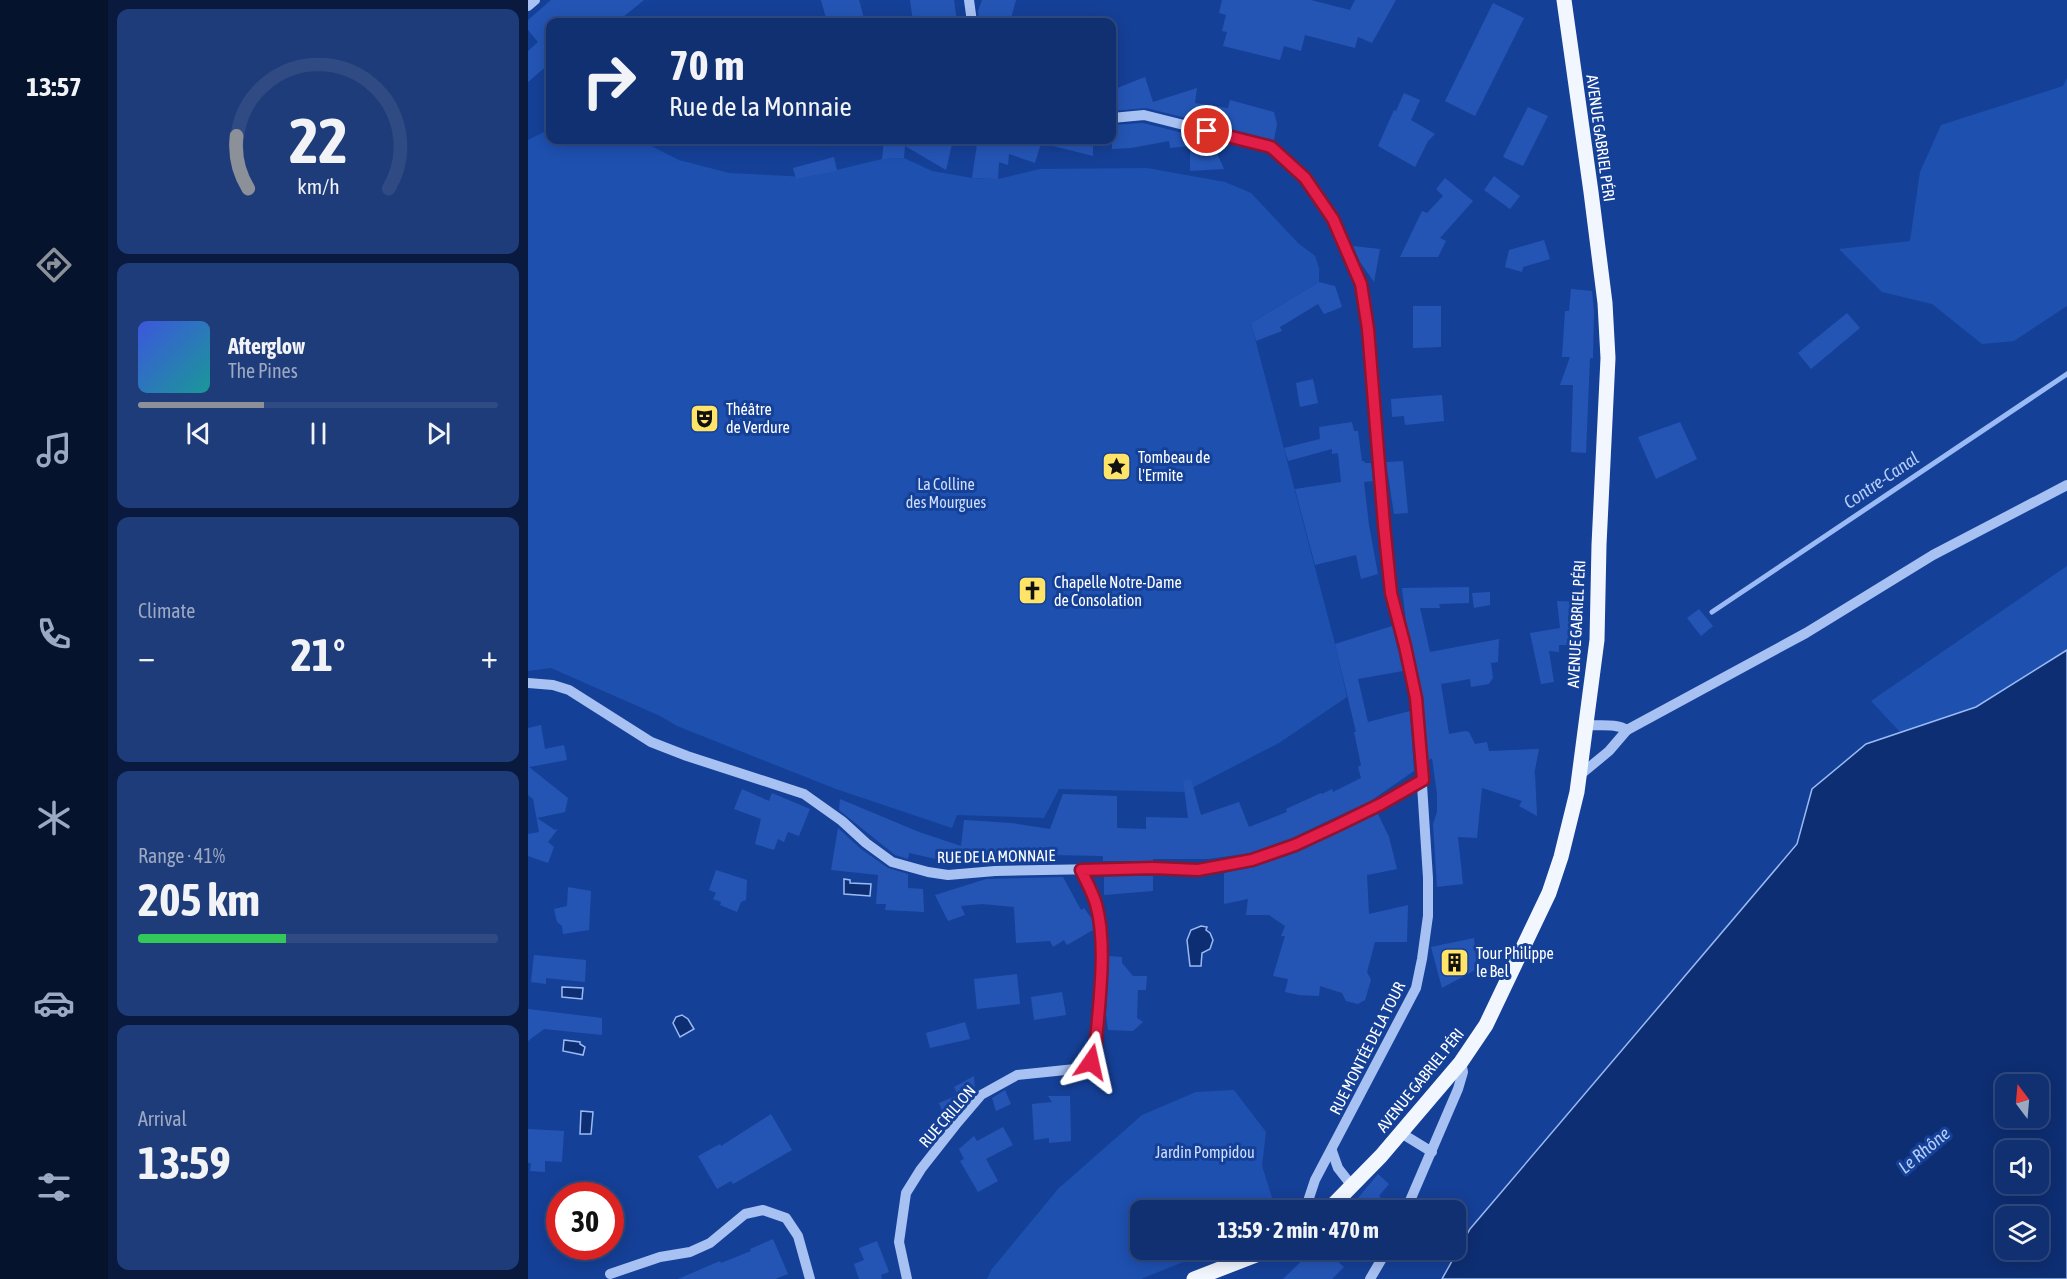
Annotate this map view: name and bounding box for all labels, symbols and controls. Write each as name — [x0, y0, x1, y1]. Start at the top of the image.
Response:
text: 70 m — [669, 41, 744, 89]
icon: right — [570, 42, 648, 120]
text: 13:57 — [26, 71, 82, 102]
street label: AVENUE GABRIEL PÉRI — [1583, 73, 1619, 203]
text: Rue de la Monnaie — [669, 91, 852, 122]
text: 22 — [289, 105, 347, 176]
pin — [1181, 105, 1232, 156]
icon: arrive — [1190, 114, 1223, 147]
text: km/h — [297, 174, 339, 199]
icon: directions — [33, 244, 75, 286]
text: Afterglow — [228, 333, 305, 359]
text: The Pines — [228, 359, 298, 382]
place label: Théâtre de Verdure — [726, 400, 790, 436]
theatre icon: Théâtre de Verdure — [689, 402, 721, 434]
icon: previous — [182, 417, 215, 450]
icon: pause — [302, 417, 335, 450]
icon: next — [422, 417, 455, 450]
icon: music — [33, 429, 75, 471]
water label: Contre-Canal — [1839, 447, 1923, 513]
place label: Tombeau de l'Ermite — [1138, 448, 1210, 484]
place icon: Tombeau de l'Ermite — [1101, 450, 1133, 482]
park label: La Colline des Mourgues — [906, 475, 987, 512]
street label: AVENUE GABRIEL PÉRI — [1564, 560, 1588, 688]
place label: Chapelle Notre-Dame de Consolation — [1054, 573, 1182, 609]
church icon: Chapelle Notre-Dame de Consolation — [1017, 575, 1049, 607]
text: Climate — [138, 599, 195, 622]
icon: phone — [33, 613, 75, 655]
text: 21° — [291, 629, 345, 681]
text: − — [138, 637, 155, 675]
text: + — [481, 637, 498, 675]
icon: climate — [33, 797, 75, 839]
text: Range · 41% — [138, 844, 225, 867]
street label: RUE DE LA MONNAIE — [937, 846, 1055, 866]
text: 205 km — [138, 874, 260, 926]
place label: Tour Philippe le Bel — [1476, 944, 1554, 980]
building icon: Tour Philippe le Bel — [1439, 946, 1471, 978]
street label: RUE MONTÉE DE LA TOUR — [1326, 979, 1408, 1117]
icon: car — [33, 982, 75, 1024]
street label: AVENUE GABRIEL PÉRI — [1373, 1025, 1467, 1135]
position arrow — [1059, 1030, 1123, 1094]
north arrow — [1995, 1074, 2049, 1128]
map controls — [1995, 1074, 2049, 1260]
street label: RUE CRILLON — [915, 1081, 979, 1151]
text: Arrival — [138, 1107, 187, 1130]
water label: Le Rhône — [1894, 1122, 1954, 1178]
text: 13:59 — [138, 1137, 231, 1189]
button: sound — [1995, 1140, 2049, 1194]
park label: Jardin Pompidou — [1155, 1143, 1255, 1162]
icon: filters — [33, 1166, 75, 1208]
speed limit sign: 30 — [546, 1182, 624, 1260]
button: layers — [1995, 1206, 2049, 1260]
text: 13:59 · 2 min · 470 m — [1217, 1217, 1379, 1243]

